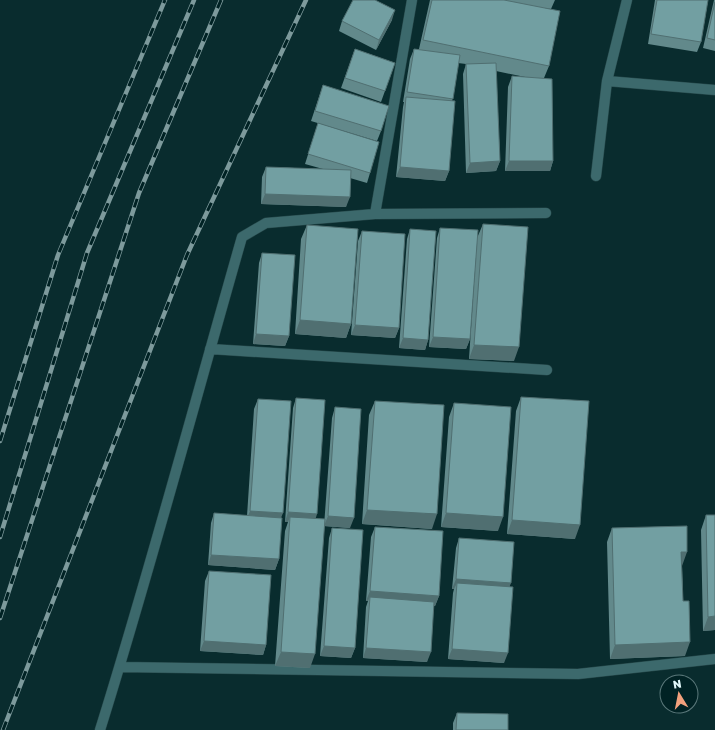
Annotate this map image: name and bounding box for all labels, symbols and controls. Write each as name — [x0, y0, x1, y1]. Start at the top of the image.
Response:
north arrow — [659, 674, 699, 714]
text: N — [672, 677, 682, 691]

